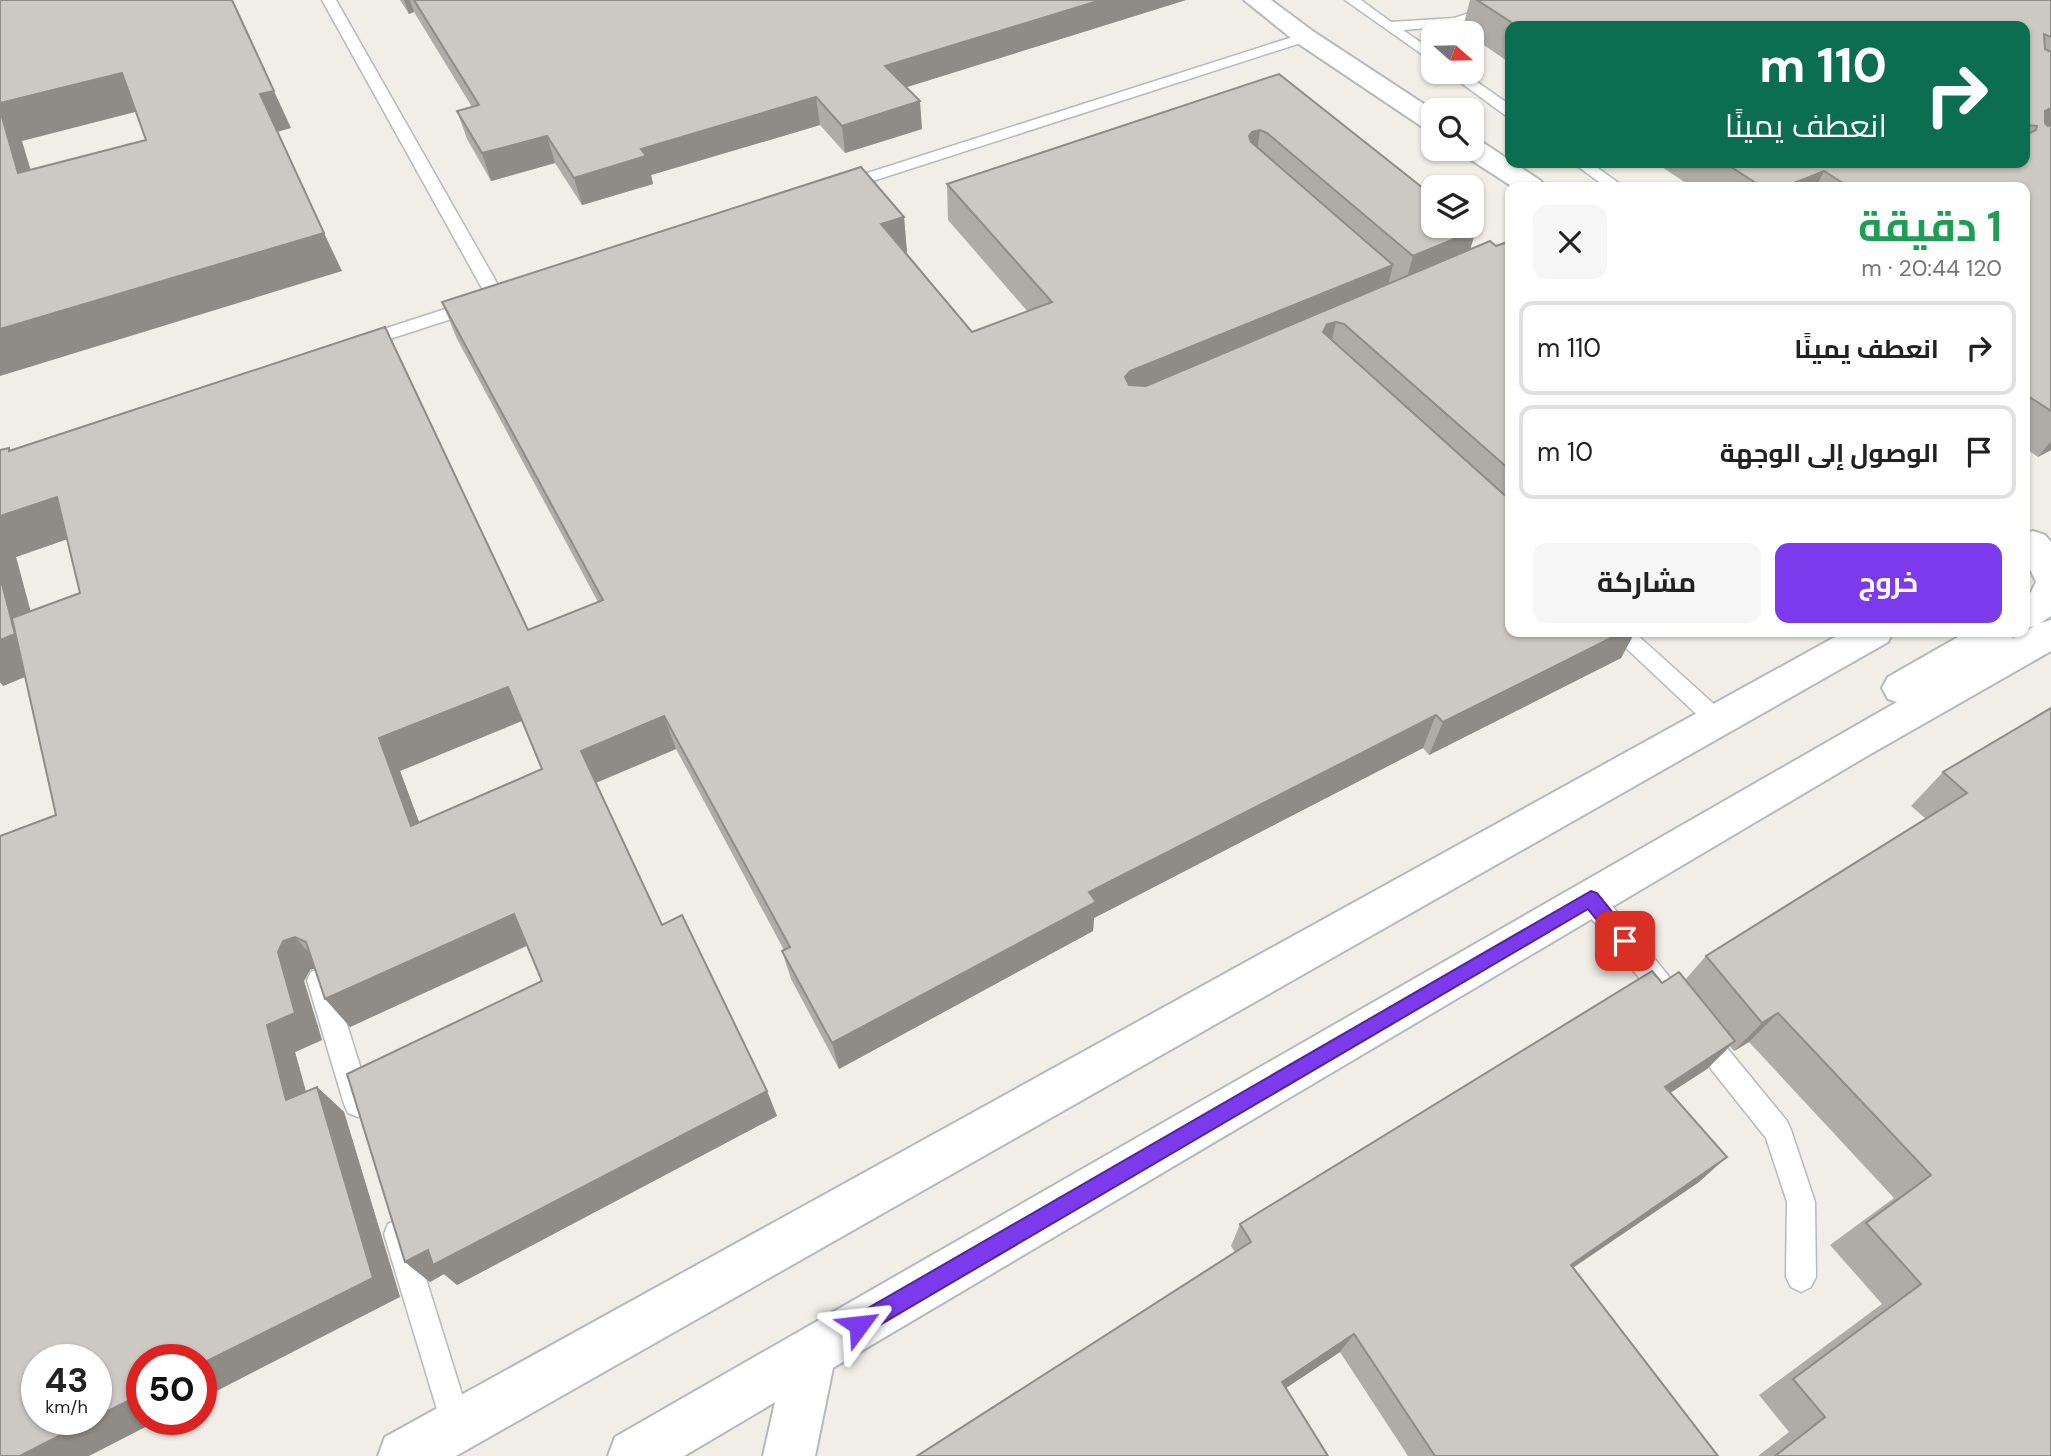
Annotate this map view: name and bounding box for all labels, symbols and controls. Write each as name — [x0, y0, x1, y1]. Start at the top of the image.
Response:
north arrow — [1421, 21, 1484, 84]
map controls — [1421, 21, 1484, 238]
text: 110 m — [1759, 33, 1887, 97]
icon: right — [1911, 49, 2002, 140]
button: search — [1421, 98, 1484, 161]
text: انعطف يمينًا — [1725, 105, 1887, 147]
button: layers — [1421, 175, 1484, 238]
text: 1 دقيقة — [1858, 199, 2002, 254]
button: close — [1533, 205, 1607, 279]
text: 120 m · 20:44 — [1861, 253, 2002, 283]
icon: right — [1960, 329, 1998, 367]
text: 110 m — [1537, 331, 1601, 365]
text: انعطف يمينًا — [1794, 332, 1939, 366]
icon: arrive — [1960, 433, 1998, 471]
text: 10 m — [1537, 435, 1593, 469]
text: الوصول إلى الوجهة — [1720, 436, 1939, 470]
button: مشاركة — [1533, 543, 1761, 623]
button: خروج — [1775, 543, 2002, 623]
pin — [1595, 911, 1655, 971]
icon: arrive — [1606, 922, 1644, 960]
position arrow — [822, 1288, 896, 1362]
speed limit sign: 50 — [126, 1344, 217, 1435]
text: 43 — [45, 1357, 88, 1403]
text: km/h — [45, 1395, 88, 1419]

